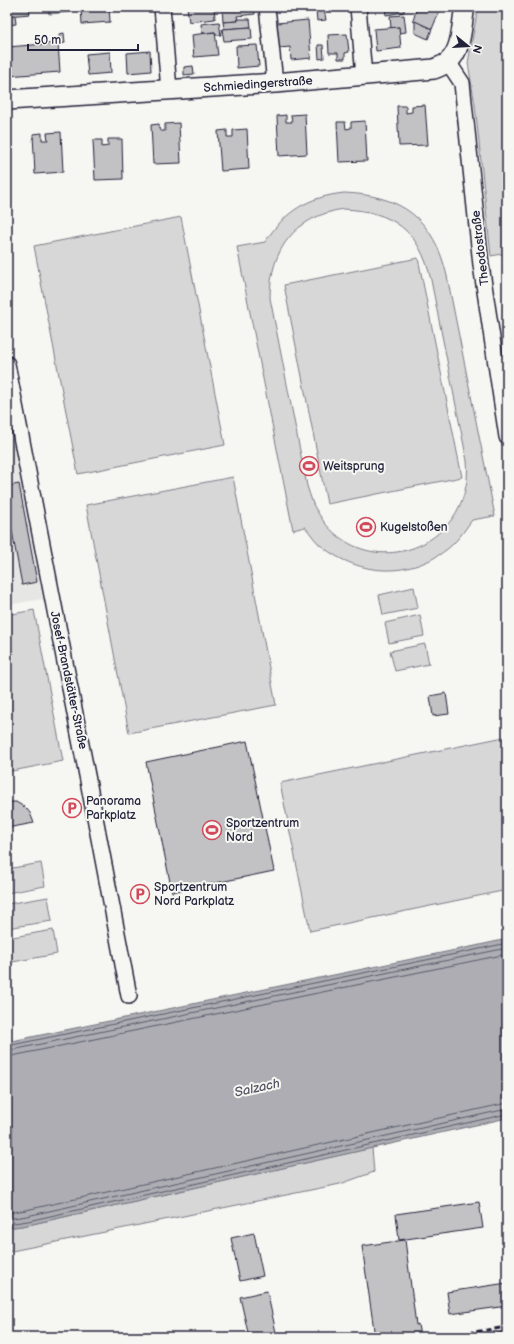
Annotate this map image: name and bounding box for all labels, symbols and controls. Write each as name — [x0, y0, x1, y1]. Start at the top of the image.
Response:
scale bar — [28, 26, 138, 52]
north arrow — [448, 26, 488, 66]
text: 50 m — [34, 33, 61, 48]
text: N — [470, 43, 484, 55]
street label: Schmiedingerstraße — [203, 73, 313, 96]
street label: Theodostraße — [468, 210, 493, 286]
sports icon: Weitsprung — [298, 455, 320, 477]
place label: Weitsprung — [323, 459, 384, 474]
sports icon: Kugelstoßen — [355, 516, 377, 538]
place label: Kugelstoßen — [380, 520, 448, 535]
street label: Josef-Brandstätter-Straße — [47, 610, 90, 751]
place label: Panorama Parkplatz — [86, 794, 141, 823]
parking icon: Panorama Parkplatz — [61, 797, 83, 819]
place label: Sportzentrum Nord — [226, 816, 299, 845]
sports icon: Sportzentrum Nord — [201, 819, 223, 841]
place label: Sportzentrum Nord Parkplatz — [154, 880, 234, 909]
parking icon: Sportzentrum Nord Parkplatz — [129, 883, 151, 905]
water label: Salzach — [233, 1075, 281, 1101]

